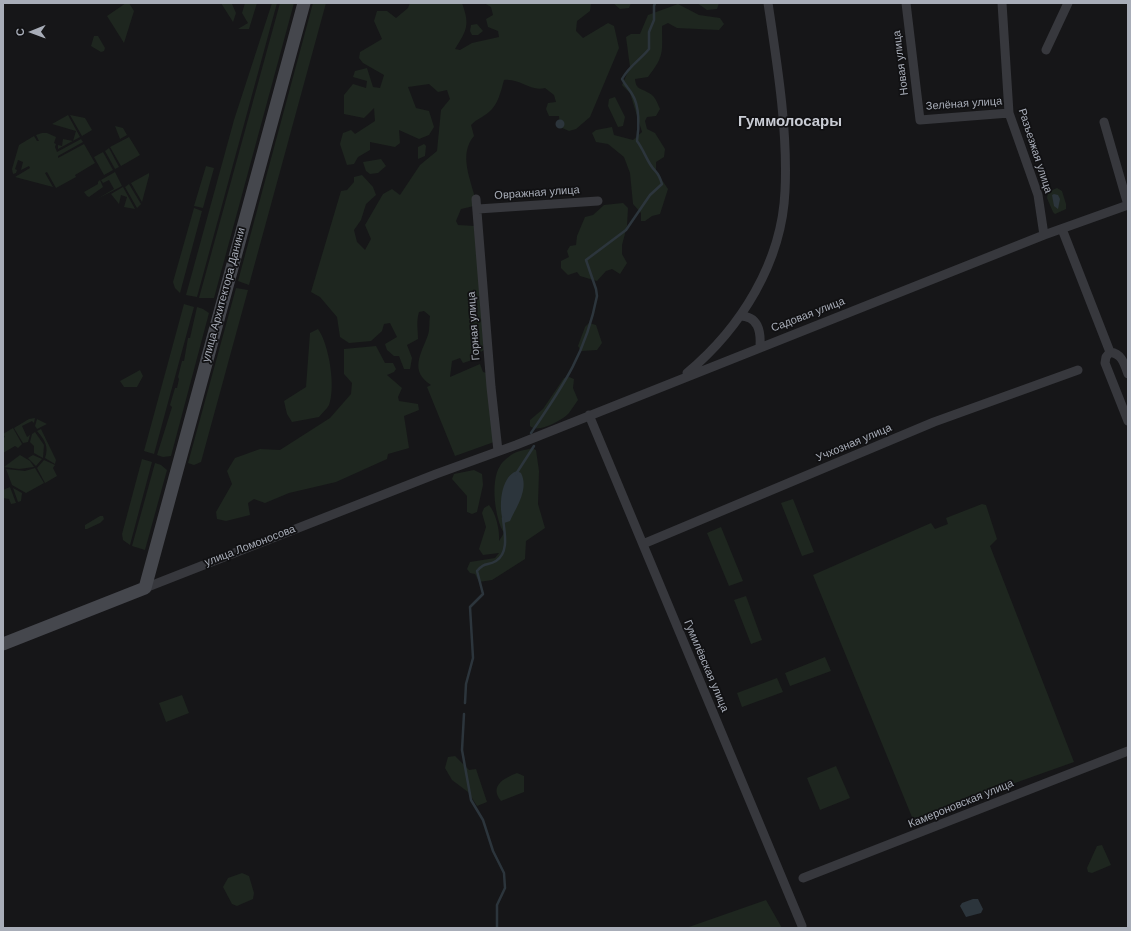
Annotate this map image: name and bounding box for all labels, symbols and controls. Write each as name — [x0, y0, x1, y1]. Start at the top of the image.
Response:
north arrow — [12, 12, 52, 52]
text: С — [14, 28, 26, 36]
street label: Новая улица — [890, 30, 912, 96]
street label: Зелёная улица — [925, 95, 1003, 113]
street label: Разъезжая улица — [1015, 107, 1055, 195]
district label: Гуммолосары — [738, 113, 842, 131]
street label: Овражная улица — [494, 183, 580, 203]
street label: улица Архитектора Данини — [200, 226, 248, 364]
street label: Горная улица — [465, 291, 483, 361]
street label: Садовая улица — [769, 295, 847, 335]
street label: Учхозная улица — [814, 421, 894, 465]
street label: улица Ломоносова — [203, 523, 297, 569]
street label: Гумилёвская улица — [681, 618, 731, 714]
street label: Камероновская улица — [906, 777, 1016, 831]

